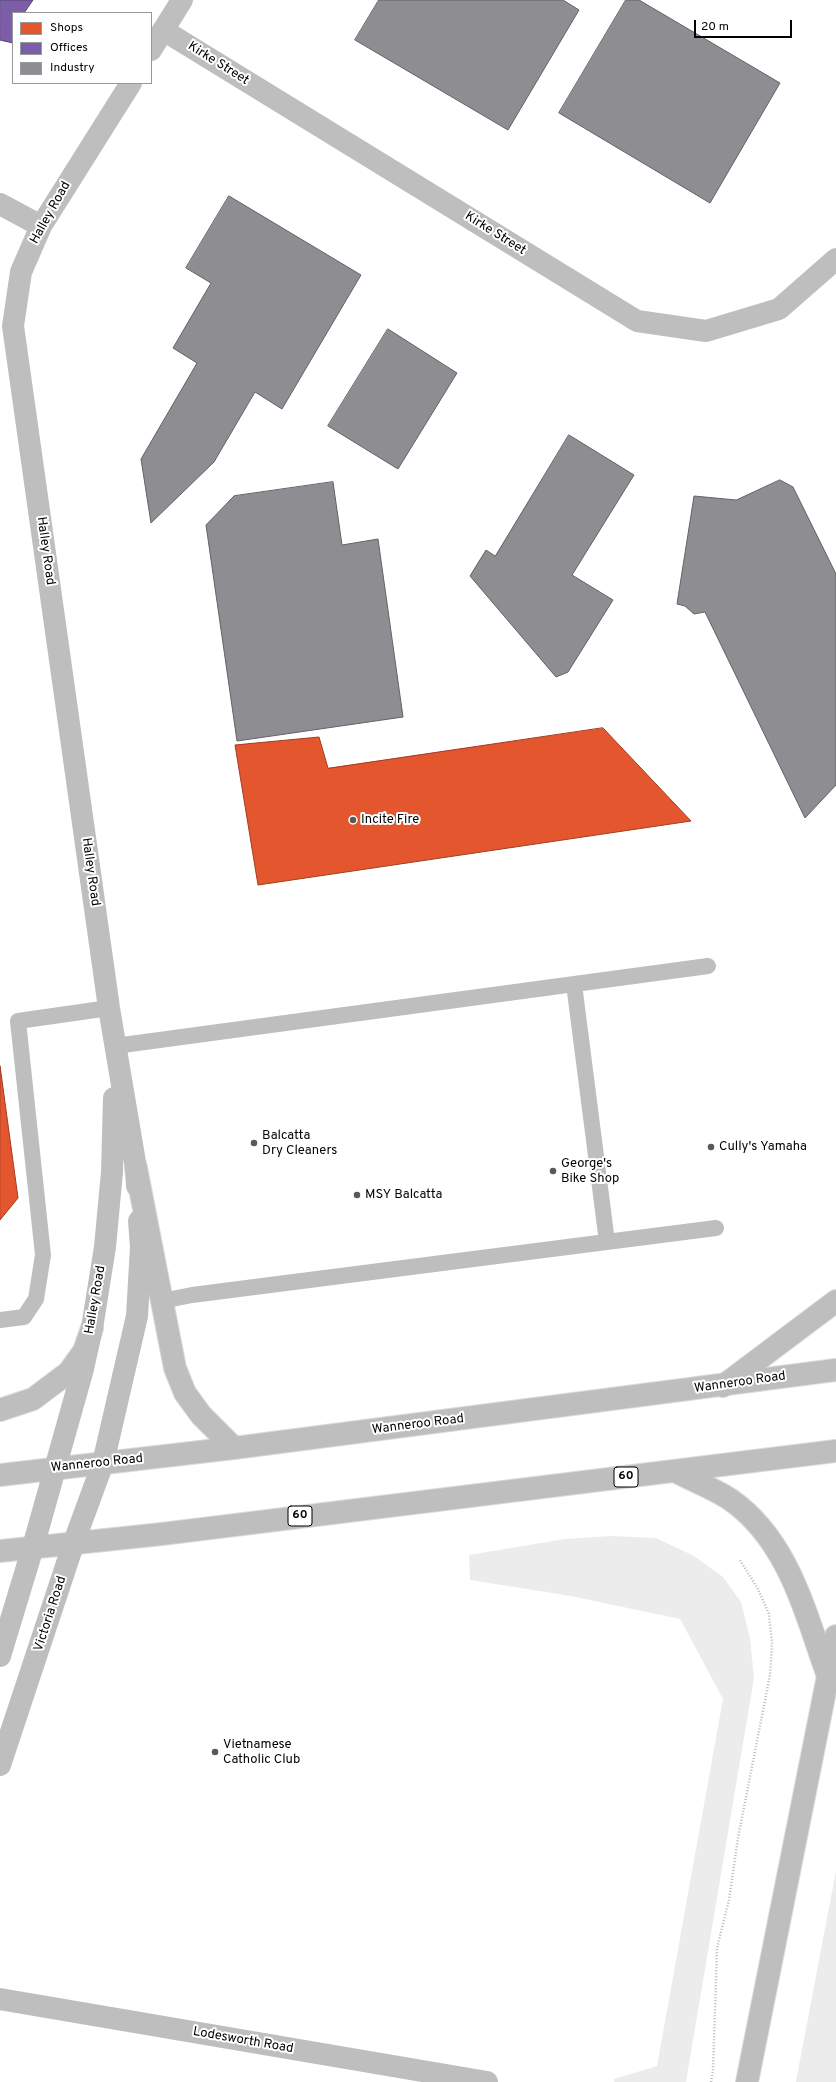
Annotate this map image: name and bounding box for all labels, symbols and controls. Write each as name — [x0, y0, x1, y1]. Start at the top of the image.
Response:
legend — [12, 12, 152, 84]
scale bar — [696, 12, 794, 38]
text: 20 m — [701, 19, 729, 35]
text: Shops — [50, 20, 83, 36]
street label: Kirke Street — [185, 39, 251, 89]
text: Offices — [50, 40, 88, 56]
text: Industry — [50, 60, 95, 76]
street label: Halley Road — [27, 179, 75, 247]
street label: Kirke Street — [462, 209, 528, 259]
street label: Halley Road — [32, 516, 58, 586]
place label: Incite Fire — [361, 812, 419, 828]
marker: Incite Fire — [348, 815, 358, 825]
street label: Halley Road — [77, 837, 103, 907]
place label: Balcatta Dry Cleaners — [262, 1128, 337, 1159]
marker: Balcatta Dry Cleaners — [249, 1138, 259, 1148]
place label: Cully's Yamaha — [719, 1139, 807, 1155]
marker: Cully's Yamaha — [706, 1142, 716, 1152]
place label: George's Bike Shop — [561, 1156, 619, 1187]
marker: George's Bike Shop — [548, 1166, 558, 1176]
place label: MSY Balcatta — [365, 1187, 442, 1203]
marker: MSY Balcatta — [352, 1190, 362, 1200]
street label: Halley Road — [82, 1265, 110, 1335]
street label: Wanneroo Road — [693, 1369, 787, 1397]
street label: Wanneroo Road — [371, 1412, 465, 1438]
street label: Wanneroo Road — [50, 1451, 144, 1477]
road number: 60 — [614, 1467, 638, 1487]
road number: 60 — [288, 1506, 312, 1526]
street label: Victoria Road — [31, 1574, 71, 1654]
place label: Vietnamese Catholic Club — [223, 1737, 300, 1768]
marker: Vietnamese Catholic Club — [210, 1747, 220, 1757]
street label: Lodesworth Road — [192, 2024, 294, 2058]

